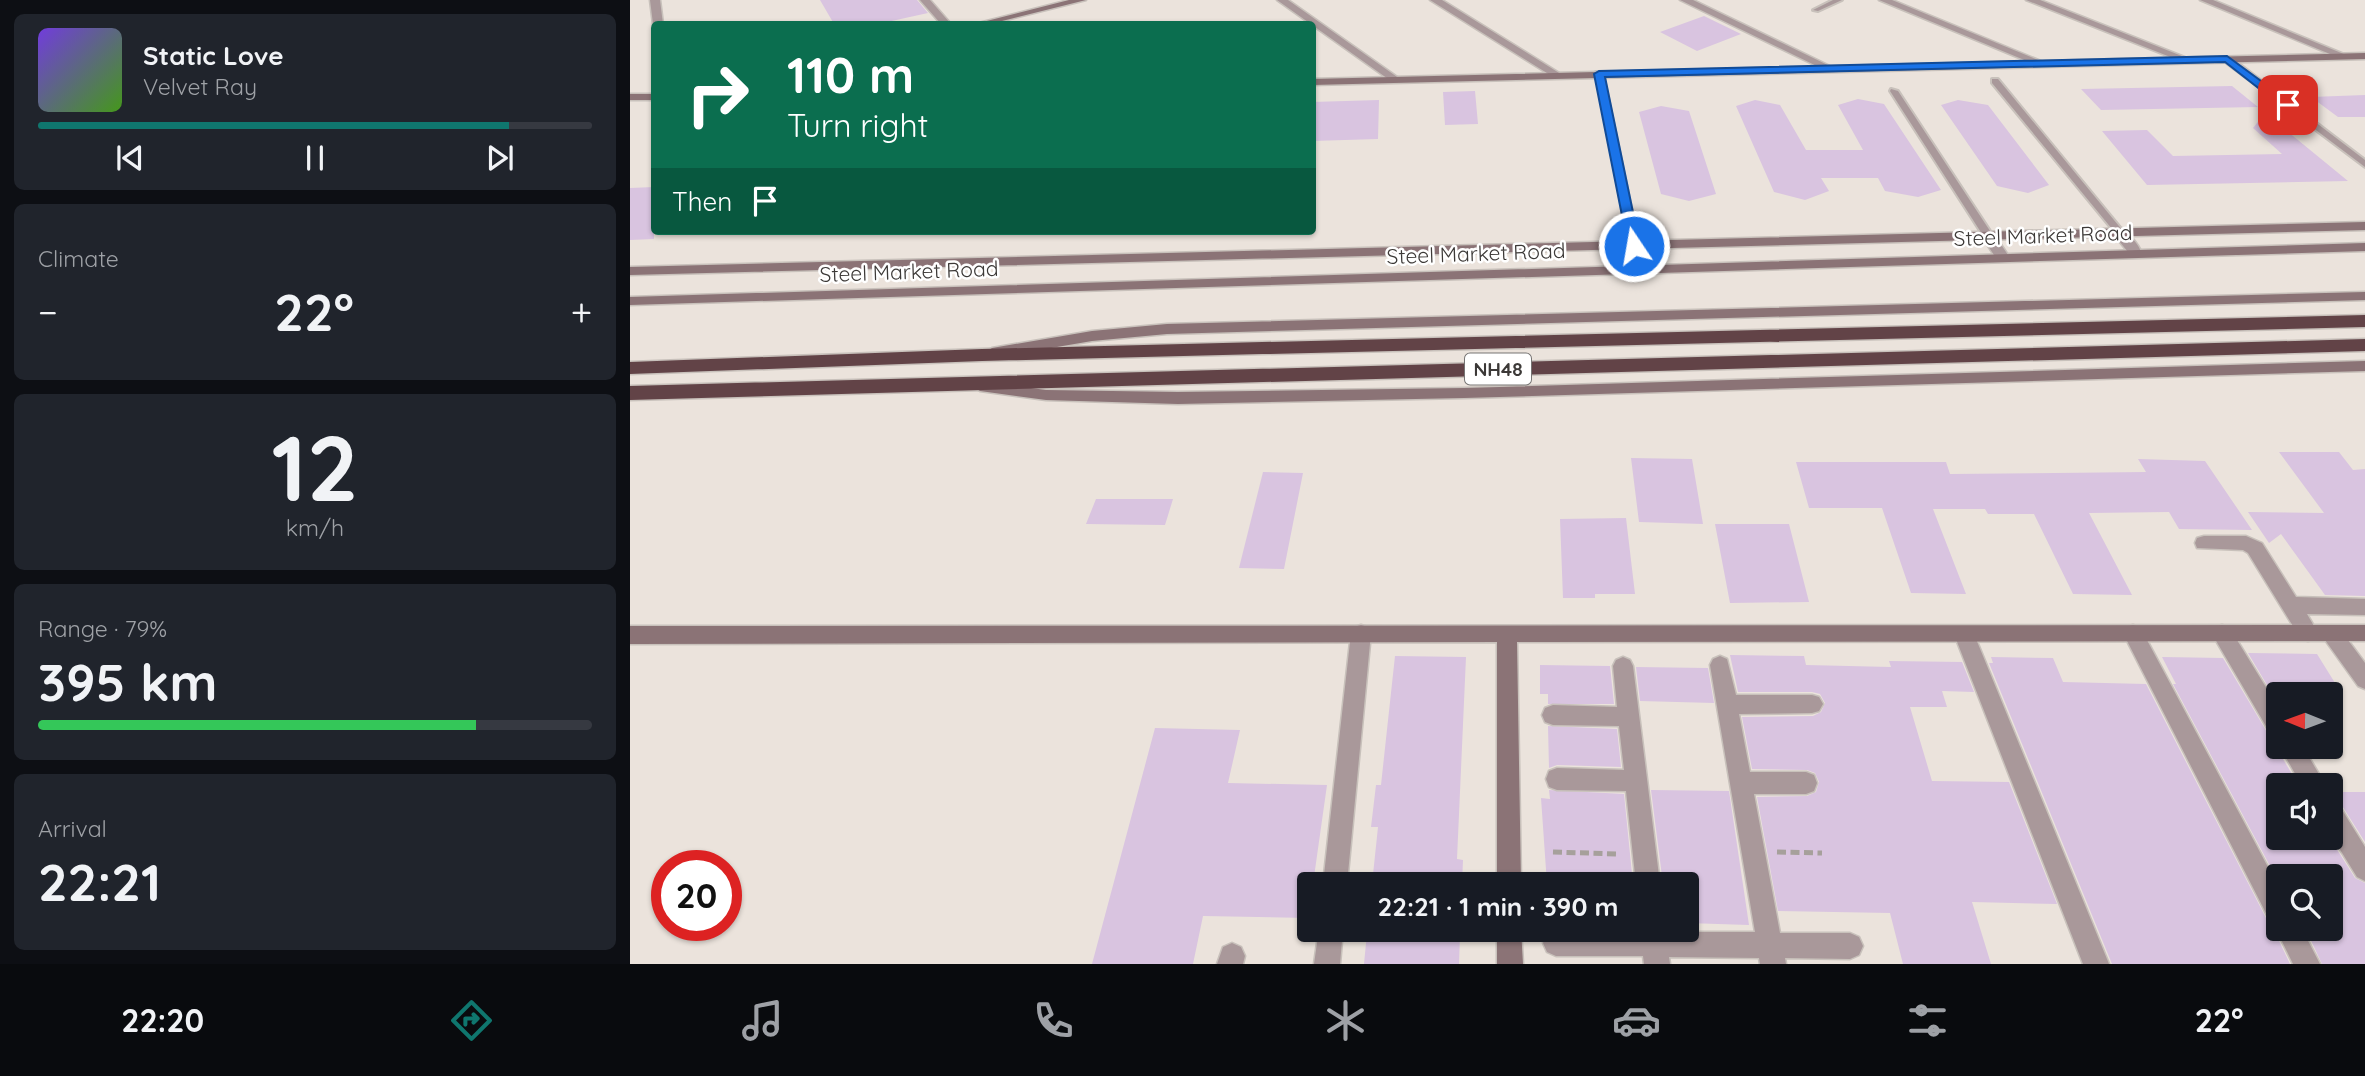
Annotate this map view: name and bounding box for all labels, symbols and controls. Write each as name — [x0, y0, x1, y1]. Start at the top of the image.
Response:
text: Static Love — [143, 39, 284, 72]
text: 110 m — [787, 44, 914, 105]
icon: right — [672, 49, 763, 140]
text: Velvet Ray — [143, 72, 257, 101]
pin — [2258, 75, 2318, 135]
icon: arrive — [2269, 86, 2307, 124]
text: Turn right — [787, 105, 928, 145]
icon: previous — [111, 139, 149, 177]
icon: pause — [296, 139, 334, 177]
icon: next — [481, 139, 519, 177]
icon: arrive — [746, 182, 784, 220]
text: Then — [672, 185, 732, 218]
position arrow — [1597, 209, 1671, 283]
street label: Steel Market Road — [1953, 219, 2133, 251]
street label: Steel Market Road — [1386, 237, 1566, 269]
text: Climate — [38, 244, 119, 273]
street label: Steel Market Road — [819, 255, 999, 287]
text: 22° — [274, 279, 354, 344]
text: − — [38, 288, 58, 336]
text: + — [571, 288, 592, 336]
road number: NH48 — [1465, 354, 1531, 384]
text: 12 — [271, 410, 359, 524]
text: km/h — [286, 513, 344, 542]
text: Range · 79% — [38, 614, 167, 643]
text: 395 km — [38, 649, 218, 714]
north arrow — [2266, 682, 2343, 760]
map controls — [2266, 682, 2343, 941]
button: sound — [2266, 773, 2343, 850]
text: Arrival — [38, 814, 107, 843]
text: 22:21 — [38, 849, 161, 914]
speed limit sign: 20 — [651, 850, 742, 941]
button: search — [2266, 864, 2343, 941]
text: 22:21 · 1 min · 390 m — [1377, 890, 1619, 923]
icon: directions — [447, 996, 496, 1045]
icon: music — [738, 996, 787, 1045]
icon: phone — [1029, 996, 1078, 1045]
icon: climate — [1321, 996, 1370, 1045]
icon: car — [1612, 996, 1661, 1045]
icon: filters — [1903, 996, 1952, 1045]
text: 22:20 — [121, 1000, 204, 1040]
text: 22° — [2195, 1000, 2244, 1040]

